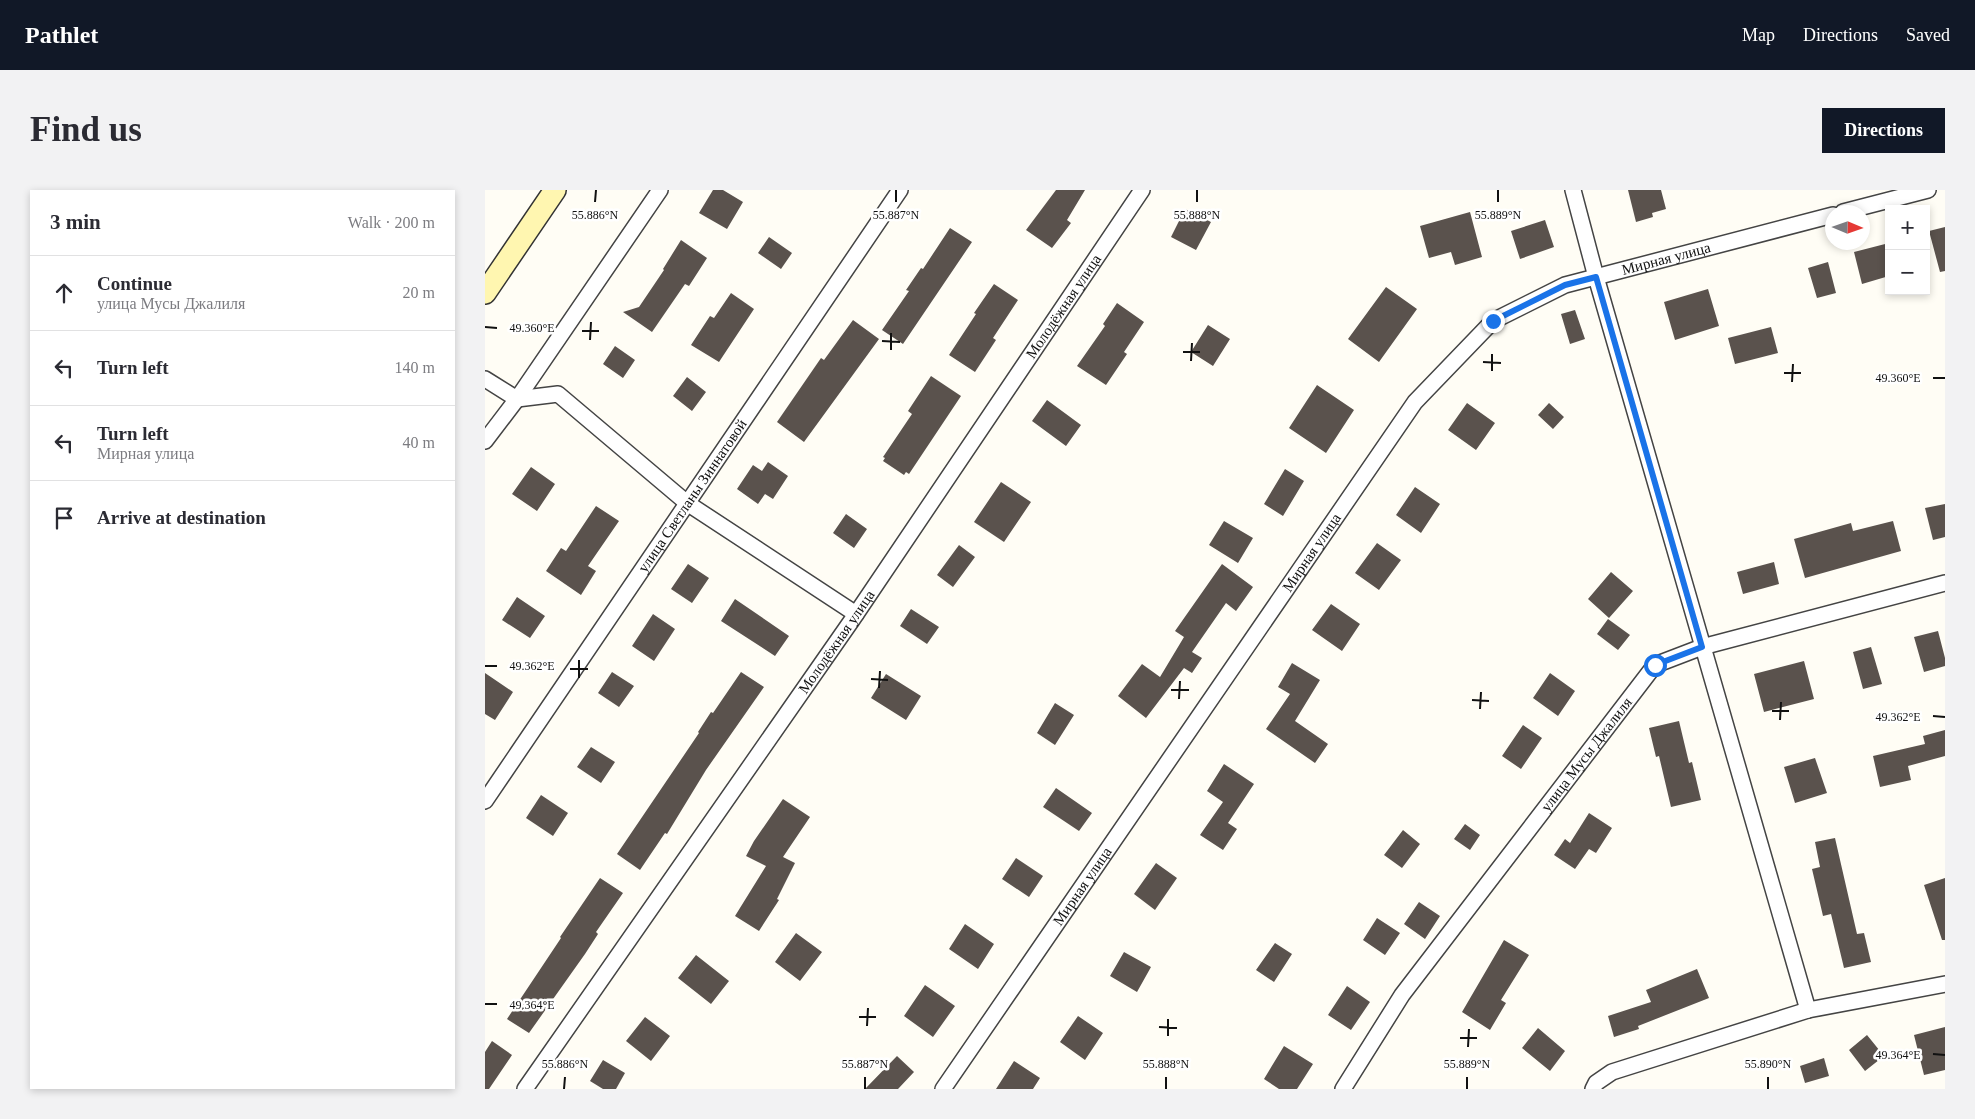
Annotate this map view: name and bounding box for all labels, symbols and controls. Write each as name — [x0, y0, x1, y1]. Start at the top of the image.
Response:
text: Pathlet — [25, 22, 98, 48]
text: Map — [1742, 25, 1775, 45]
text: Directions — [1803, 25, 1878, 45]
text: Saved — [1906, 25, 1950, 45]
button: Directions — [1822, 108, 1945, 153]
text: Find us — [30, 110, 142, 149]
north arrow — [1825, 205, 1870, 250]
map controls — [1885, 205, 1930, 295]
button: + — [1885, 205, 1930, 250]
text: 55.886°N — [572, 208, 619, 222]
text: 55.887°N — [873, 208, 920, 222]
text: 55.888°N — [1174, 208, 1221, 222]
text: 55.889°N — [1475, 208, 1522, 222]
text: 3 min — [50, 210, 101, 234]
text: Walk · 200 m — [348, 214, 435, 231]
street label: Мирная улица — [1620, 239, 1713, 278]
button: − — [1885, 250, 1930, 295]
street label: Молодёжная улица — [1023, 251, 1104, 361]
text: Continue — [97, 273, 172, 294]
icon: ahead — [50, 279, 78, 307]
text: 20 m — [403, 284, 435, 301]
text: улица Мусы Джалиля — [97, 295, 245, 312]
route end — [1482, 310, 1505, 333]
text: 49.360°E — [509, 321, 555, 335]
icon: left — [50, 354, 78, 382]
text: Turn left — [97, 357, 169, 378]
text: 140 m — [395, 359, 435, 376]
text: 49.360°E — [1875, 371, 1921, 385]
street label: улица Светланы Зиннатовой — [635, 416, 750, 575]
text: Turn left — [97, 423, 169, 444]
icon: left — [50, 429, 78, 457]
text: 40 m — [403, 434, 435, 451]
text: Мирная улица — [97, 445, 194, 462]
icon: arrive — [50, 504, 78, 532]
text: Arrive at destination — [97, 507, 266, 528]
street label: Мирная улица — [1279, 510, 1344, 595]
street label: Молодёжная улица — [795, 587, 878, 697]
route start — [1644, 654, 1667, 677]
text: 49.362°E — [509, 659, 555, 673]
street label: улица Мусы Джалиля — [1538, 694, 1635, 815]
text: 49.362°E — [1875, 710, 1921, 724]
street label: Мирная улица — [1050, 844, 1115, 928]
text: 49.364°E — [509, 998, 555, 1012]
text: 49.364°E — [1875, 1048, 1921, 1062]
text: 55.886°N — [542, 1057, 589, 1071]
text: 55.887°N — [842, 1057, 889, 1071]
text: 55.888°N — [1143, 1057, 1190, 1071]
text: 55.889°N — [1444, 1057, 1491, 1071]
text: 55.890°N — [1745, 1057, 1792, 1071]

